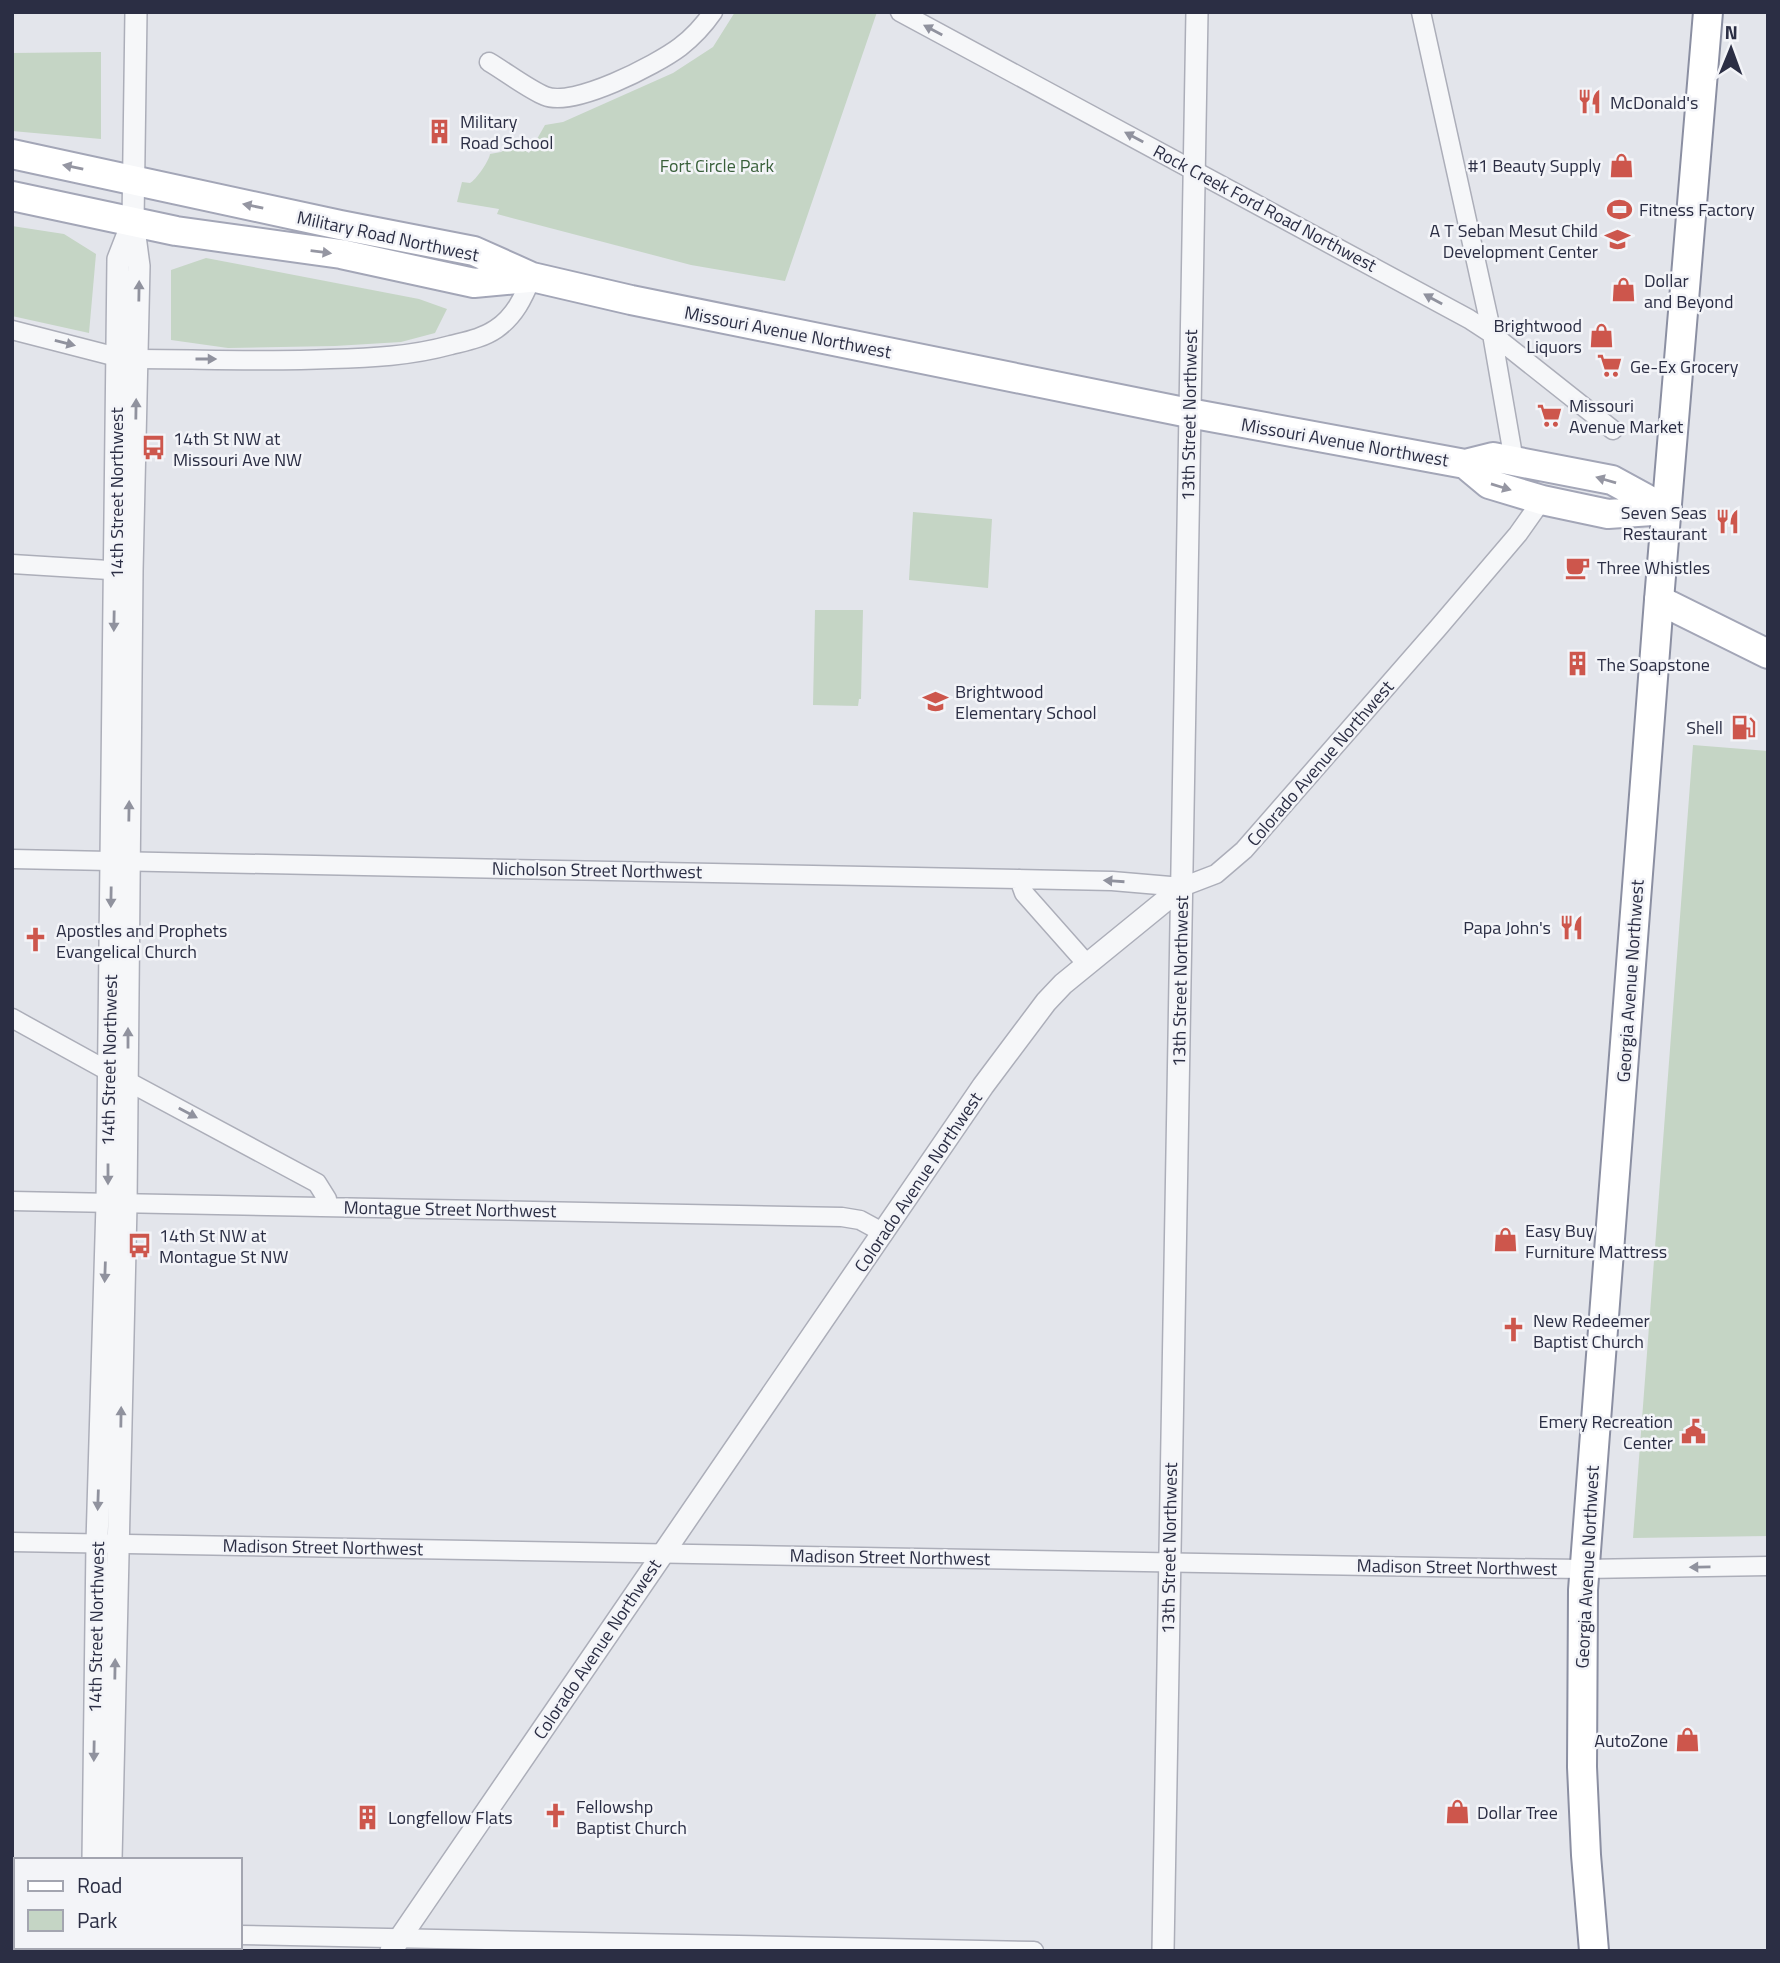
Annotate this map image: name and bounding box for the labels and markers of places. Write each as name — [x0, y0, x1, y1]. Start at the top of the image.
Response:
restaurant icon: McDonald's — [1576, 88, 1604, 116]
place label: McDonald's — [1610, 89, 1698, 116]
place label: Military Road School — [460, 108, 553, 156]
building icon: Military Road School — [426, 117, 454, 145]
shop icon: #1 Beauty Supply — [1607, 151, 1635, 179]
place label: #1 Beauty Supply — [1468, 152, 1601, 179]
sports icon: Fitness Factory — [1605, 195, 1633, 223]
place label: Fitness Factory — [1639, 196, 1755, 223]
place label: A T Seban Mesut Child Development Center — [1430, 217, 1598, 265]
school or university icon: A T Seban Mesut Child Development Center — [1604, 226, 1632, 254]
place label: Dollar and Beyond — [1644, 267, 1733, 315]
shop icon: Dollar and Beyond — [1610, 276, 1638, 304]
place label: Brightwood Liquors — [1493, 312, 1582, 360]
shop icon: Brightwood Liquors — [1588, 321, 1616, 349]
supermarket icon: Ge-Ex Grocery — [1596, 352, 1624, 380]
place label: Ge-Ex Grocery — [1630, 353, 1739, 380]
place label: Missouri Avenue Market — [1569, 392, 1684, 440]
supermarket icon: Missouri Avenue Market — [1535, 401, 1563, 429]
place label: 14th St NW at Missouri Ave NW — [173, 425, 302, 473]
bus stop icon: 14th St NW at Missouri Ave NW — [139, 434, 167, 462]
place label: Seven Seas Restaurant — [1621, 499, 1708, 547]
restaurant icon: Seven Seas Restaurant — [1713, 508, 1741, 536]
cafe icon: Three Whistles — [1563, 553, 1591, 581]
place label: Three Whistles — [1597, 554, 1710, 581]
building icon: The Soapstone — [1563, 650, 1591, 678]
place label: The Soapstone — [1597, 651, 1710, 678]
place label: Brightwood Elementary School — [955, 678, 1097, 726]
school or university icon: Brightwood Elementary School — [921, 687, 949, 715]
fuel station icon: Shell — [1729, 713, 1757, 741]
place label: Shell — [1686, 714, 1723, 741]
restaurant icon: Papa John's — [1557, 913, 1585, 941]
place label: Papa John's — [1463, 914, 1551, 941]
place label: Apostles and Prophets Evangelical Church — [56, 917, 227, 965]
church icon: Apostles and Prophets Evangelical Church — [22, 926, 50, 954]
place label: Easy Buy Furniture Mattress — [1525, 1217, 1667, 1265]
place label: 14th St NW at Montague St NW — [159, 1222, 288, 1270]
shop icon: Easy Buy Furniture Mattress — [1491, 1226, 1519, 1254]
bus stop icon: 14th St NW at Montague St NW — [125, 1231, 153, 1259]
place label: New Redeemer Baptist Church — [1533, 1307, 1650, 1355]
church icon: New Redeemer Baptist Church — [1499, 1316, 1527, 1344]
place label: Emery Recreation Center — [1539, 1408, 1673, 1456]
public building icon: Emery Recreation Center — [1679, 1417, 1707, 1445]
shop icon: AutoZone — [1674, 1726, 1702, 1754]
place label: AutoZone — [1594, 1727, 1668, 1754]
place label: Fellowshp Baptist Church — [576, 1793, 687, 1841]
shop icon: Dollar Tree — [1443, 1798, 1471, 1826]
place label: Dollar Tree — [1477, 1799, 1558, 1826]
church icon: Fellowshp Baptist Church — [542, 1802, 570, 1830]
building icon: Longfellow Flats — [354, 1803, 382, 1831]
place label: Longfellow Flats — [388, 1804, 513, 1831]

